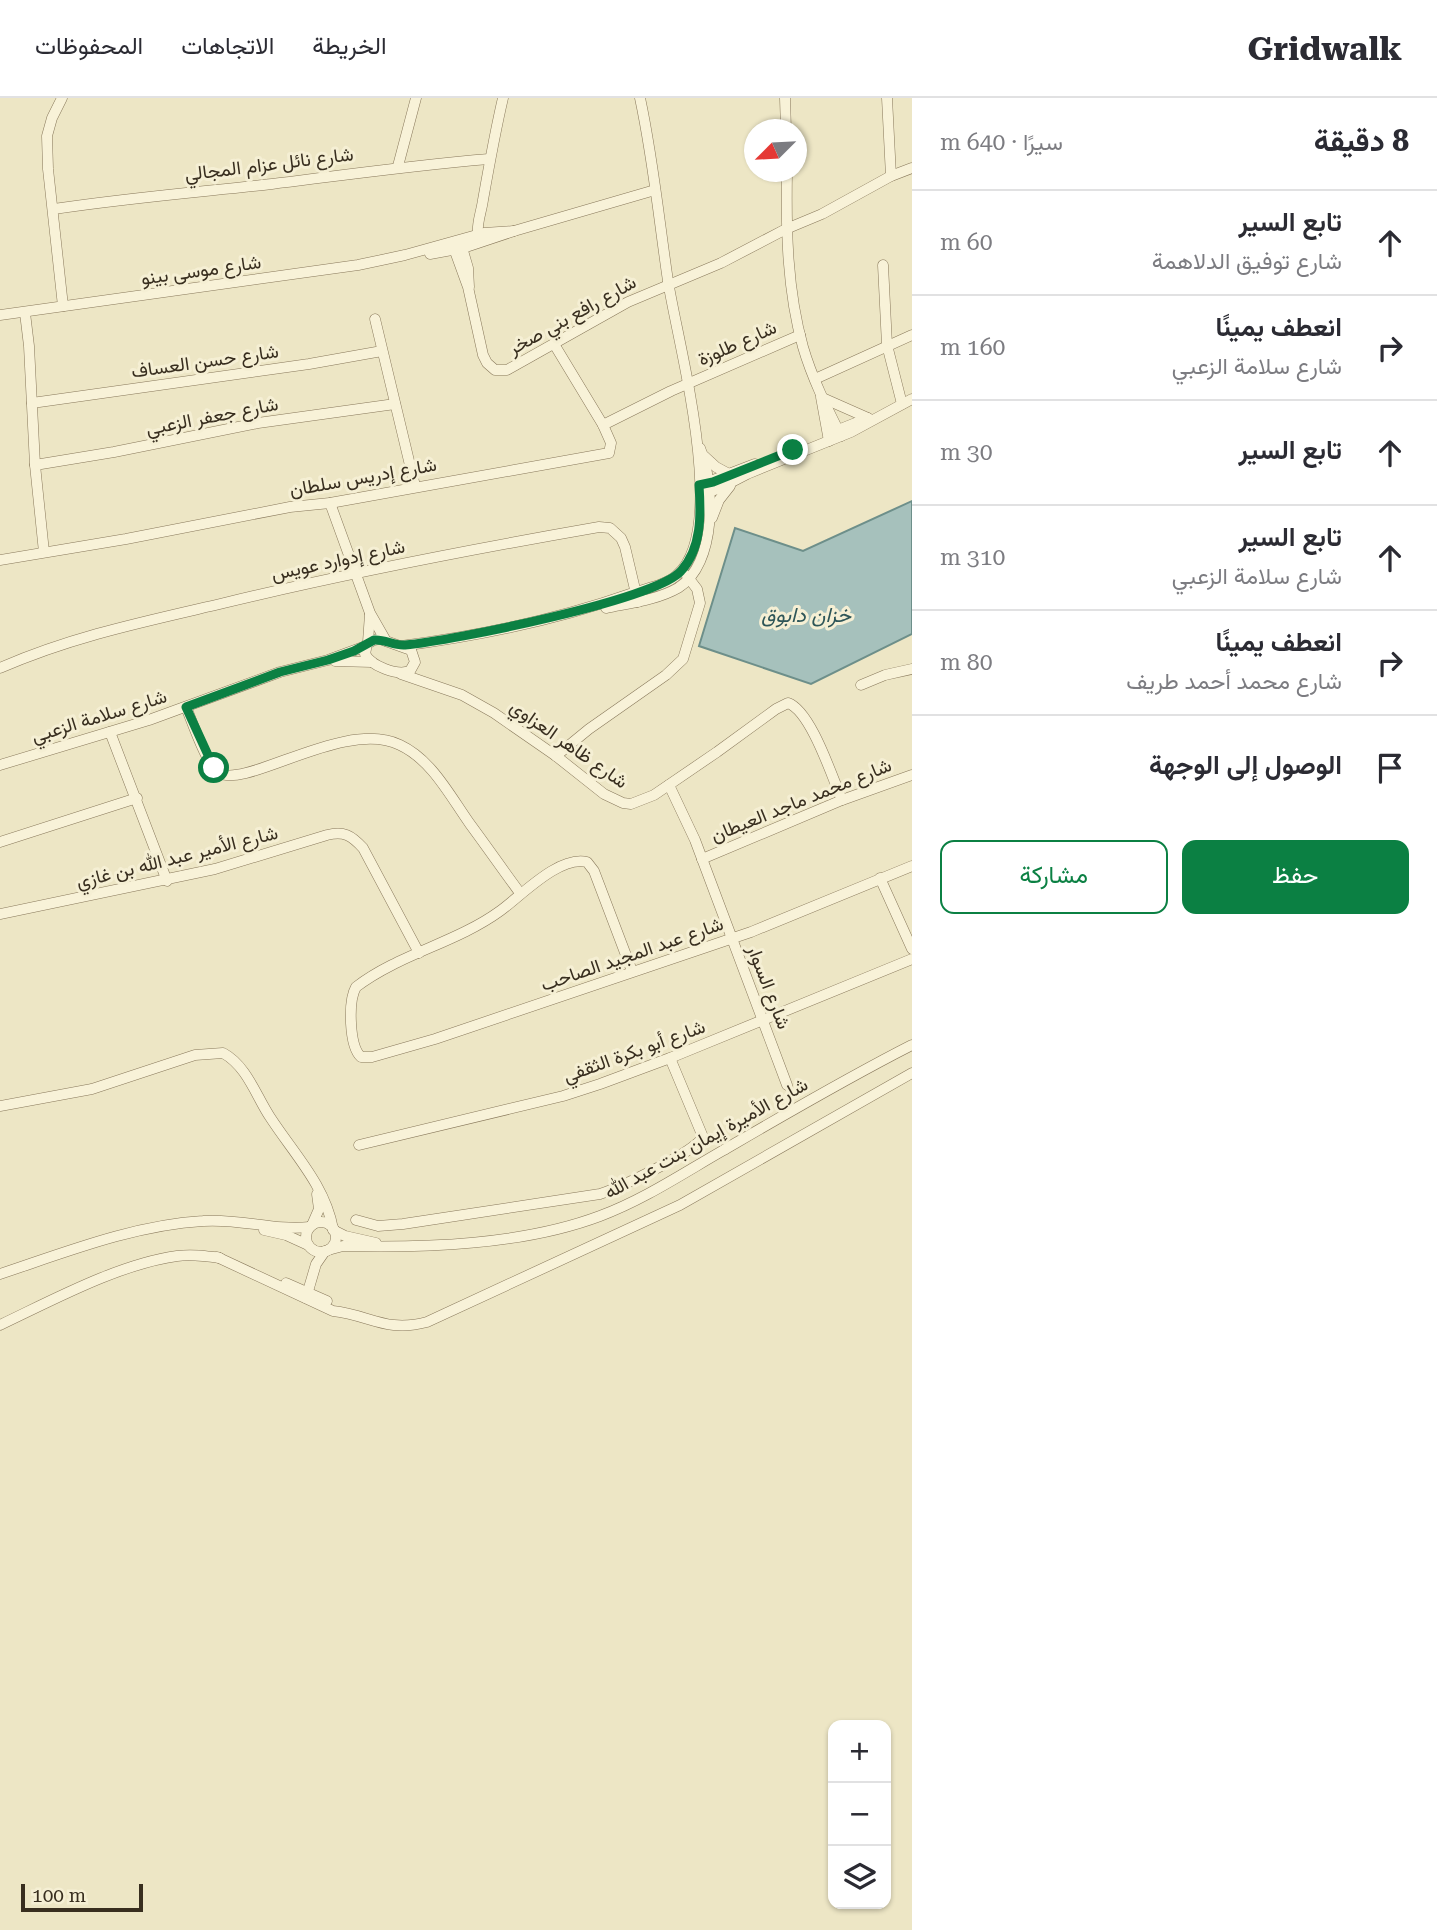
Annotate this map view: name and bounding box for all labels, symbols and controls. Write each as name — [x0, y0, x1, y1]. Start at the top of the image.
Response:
text: Gridwalk — [1248, 29, 1402, 68]
text: المحفوظات — [35, 32, 143, 60]
text: الاتجاهات — [181, 32, 274, 60]
text: الخريطة — [312, 32, 387, 60]
north arrow — [744, 119, 807, 182]
text: 8 دقيقة — [1314, 123, 1409, 158]
text: سيرًا · 640 m — [940, 129, 1063, 156]
street label: شارع نائل عزام المجالي — [183, 142, 355, 190]
text: تابع السير — [1238, 207, 1342, 237]
icon: ahead — [1371, 224, 1409, 262]
text: 60 m — [940, 229, 993, 256]
text: شارع توفيق الدلاهمة — [1152, 248, 1342, 275]
street label: شارع موسى بينو — [139, 250, 263, 291]
street label: شارع رافع بني صخر — [503, 270, 642, 364]
text: انعطف يمينًا — [1216, 312, 1342, 342]
street label: شارع طلوزة — [694, 315, 780, 371]
icon: right — [1371, 329, 1409, 367]
text: 160 m — [940, 334, 1005, 361]
street label: شارع حسن العساف — [130, 339, 280, 384]
text: شارع سلامة الزعبي — [1172, 353, 1342, 380]
street label: شارع جعفر الزعبي — [144, 392, 281, 444]
route end — [777, 434, 808, 465]
icon: ahead — [1371, 434, 1409, 472]
text: تابع السير — [1238, 435, 1342, 465]
text: 30 m — [940, 439, 993, 466]
street label: شارع إدريس سلطان — [288, 453, 439, 502]
text: تابع السير — [1238, 522, 1342, 552]
street label: شارع إدوارد عويس — [269, 535, 407, 586]
icon: ahead — [1371, 539, 1409, 577]
text: 310 m — [940, 544, 1005, 571]
text: شارع سلامة الزعبي — [1172, 563, 1342, 590]
water label: خزان دابوق — [761, 603, 852, 628]
text: انعطف يمينًا — [1216, 627, 1342, 657]
icon: right — [1371, 644, 1409, 682]
text: 80 m — [940, 649, 993, 676]
text: شارع محمد أحمد طريف — [1126, 668, 1342, 695]
street label: شارع سلامة الزعبي — [28, 684, 171, 751]
street label: شارع ظاهر العزاوي — [503, 695, 632, 797]
icon: arrive — [1371, 749, 1409, 787]
text: الوصول إلى الوجهة — [1149, 750, 1342, 780]
route start — [198, 752, 229, 783]
street label: شارع محمد ماجد العيطان — [707, 753, 895, 848]
street label: شارع الأمير عبد الله بن غازي — [74, 821, 281, 897]
button: مشاركة — [940, 840, 1168, 914]
button: حفظ — [1182, 840, 1409, 914]
street label: شارع عبد المجيد الصاحب — [538, 912, 727, 997]
street label: شارع السوار — [741, 941, 796, 1033]
street label: شارع أبو بكرة الثقفي — [560, 1015, 710, 1091]
street label: شارع الأميرة إيمان بنت عبد الله — [600, 1072, 812, 1204]
map controls — [828, 1720, 891, 1909]
button: + — [828, 1720, 891, 1783]
button: − — [828, 1783, 891, 1846]
button: layers — [828, 1846, 891, 1909]
scale bar — [21, 1881, 144, 1913]
text: 100 m — [32, 1884, 86, 1907]

